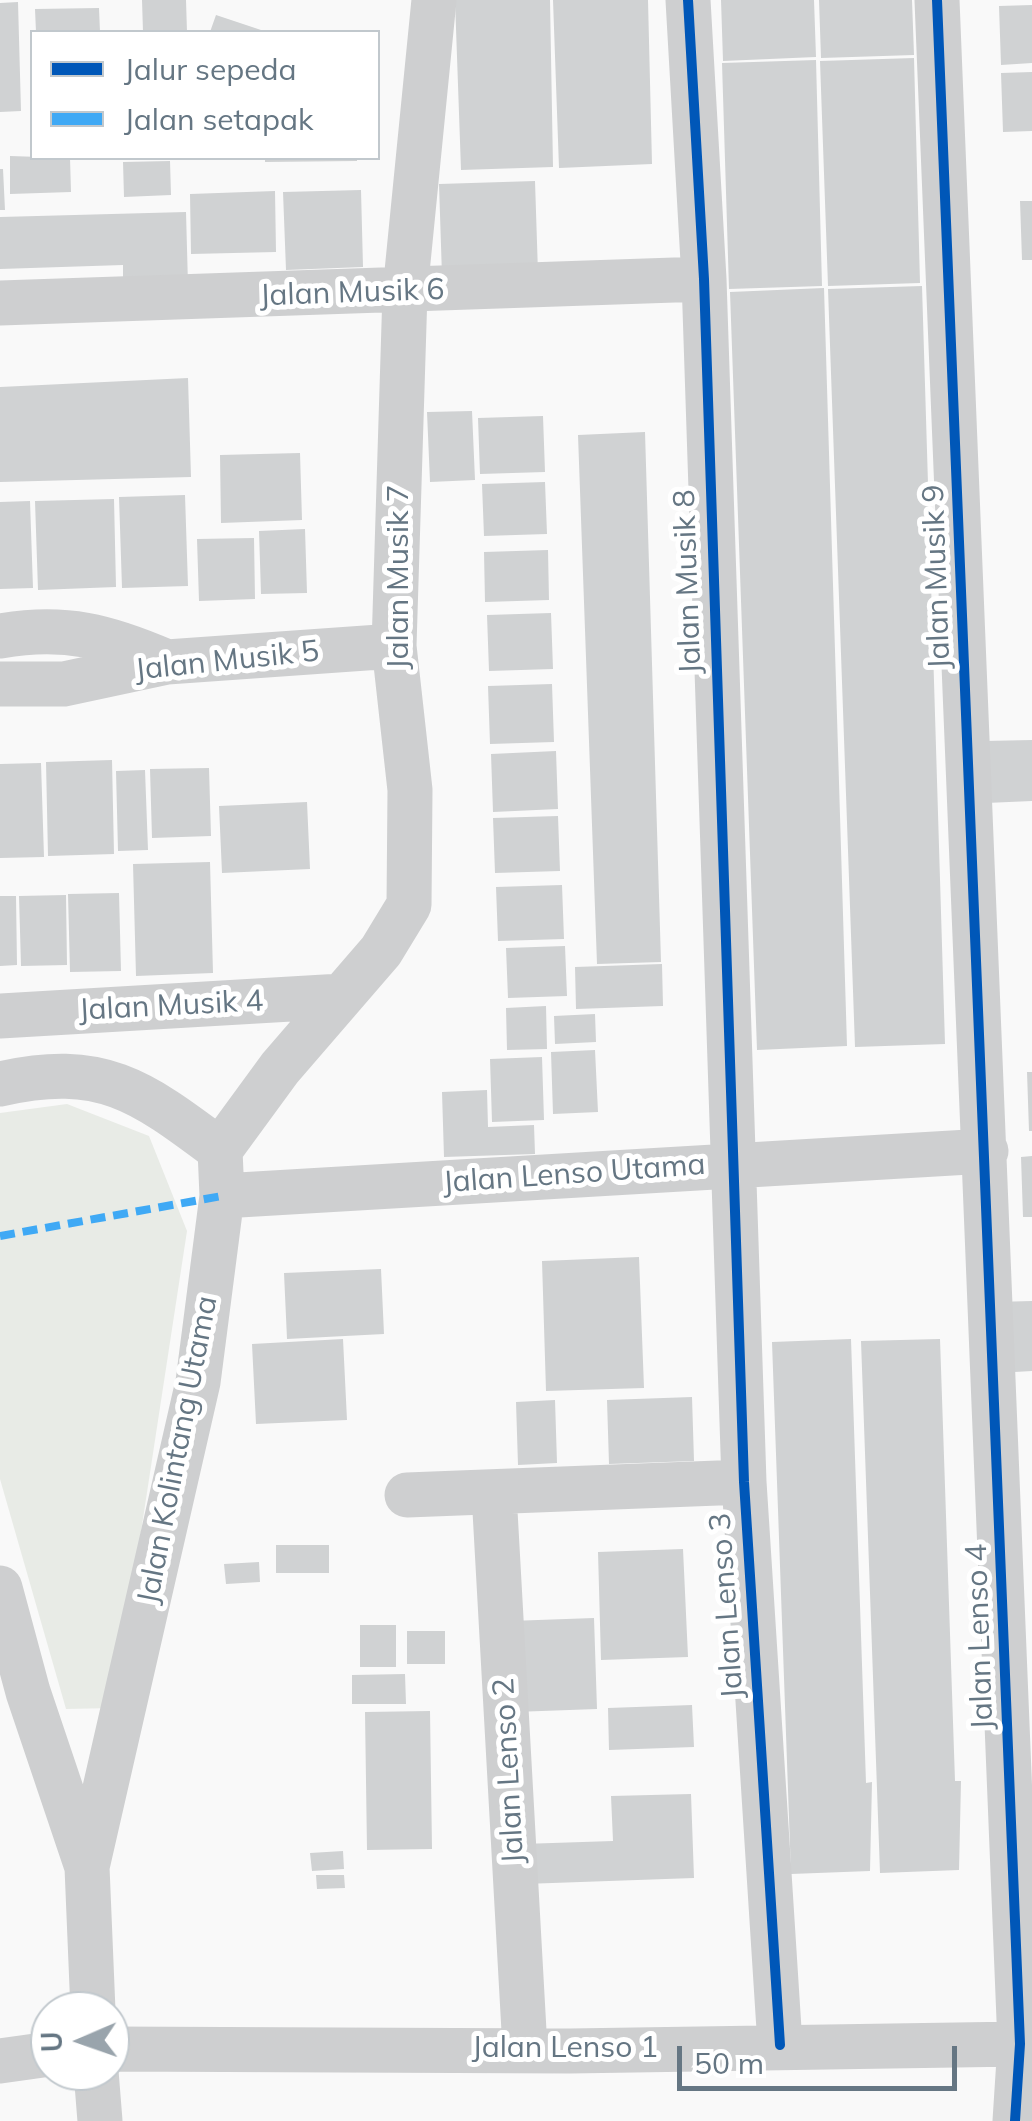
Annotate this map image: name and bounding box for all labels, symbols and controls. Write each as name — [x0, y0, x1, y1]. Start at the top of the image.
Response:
legend — [30, 30, 380, 160]
text: Jalur sepeda — [124, 50, 297, 88]
text: Jalan setapak — [124, 100, 314, 138]
street label: Jalan Musik 6 — [259, 272, 445, 314]
street label: Jalan Musik 9 — [916, 484, 958, 670]
street label: Jalan Musik 7 — [381, 485, 417, 669]
street label: Jalan Musik 8 — [667, 489, 709, 675]
street label: Jalan Musik 5 — [133, 633, 321, 689]
street label: Jalan Musik 4 — [78, 983, 264, 1029]
street label: Jalan Lenso Utama — [442, 1147, 706, 1201]
street label: Jalan Kolintang Utama — [130, 1293, 226, 1607]
street label: Jalan Lenso 3 — [703, 1512, 751, 1700]
street label: Jalan Lenso 4 — [959, 1543, 1001, 1731]
street label: Jalan Lenso 2 — [486, 1677, 532, 1865]
north arrow — [30, 1991, 130, 2091]
scale bar — [682, 2026, 962, 2088]
street label: Jalan Lenso 1 — [472, 2030, 658, 2066]
text: U — [34, 2031, 69, 2053]
text: 50 m — [694, 2044, 764, 2082]

